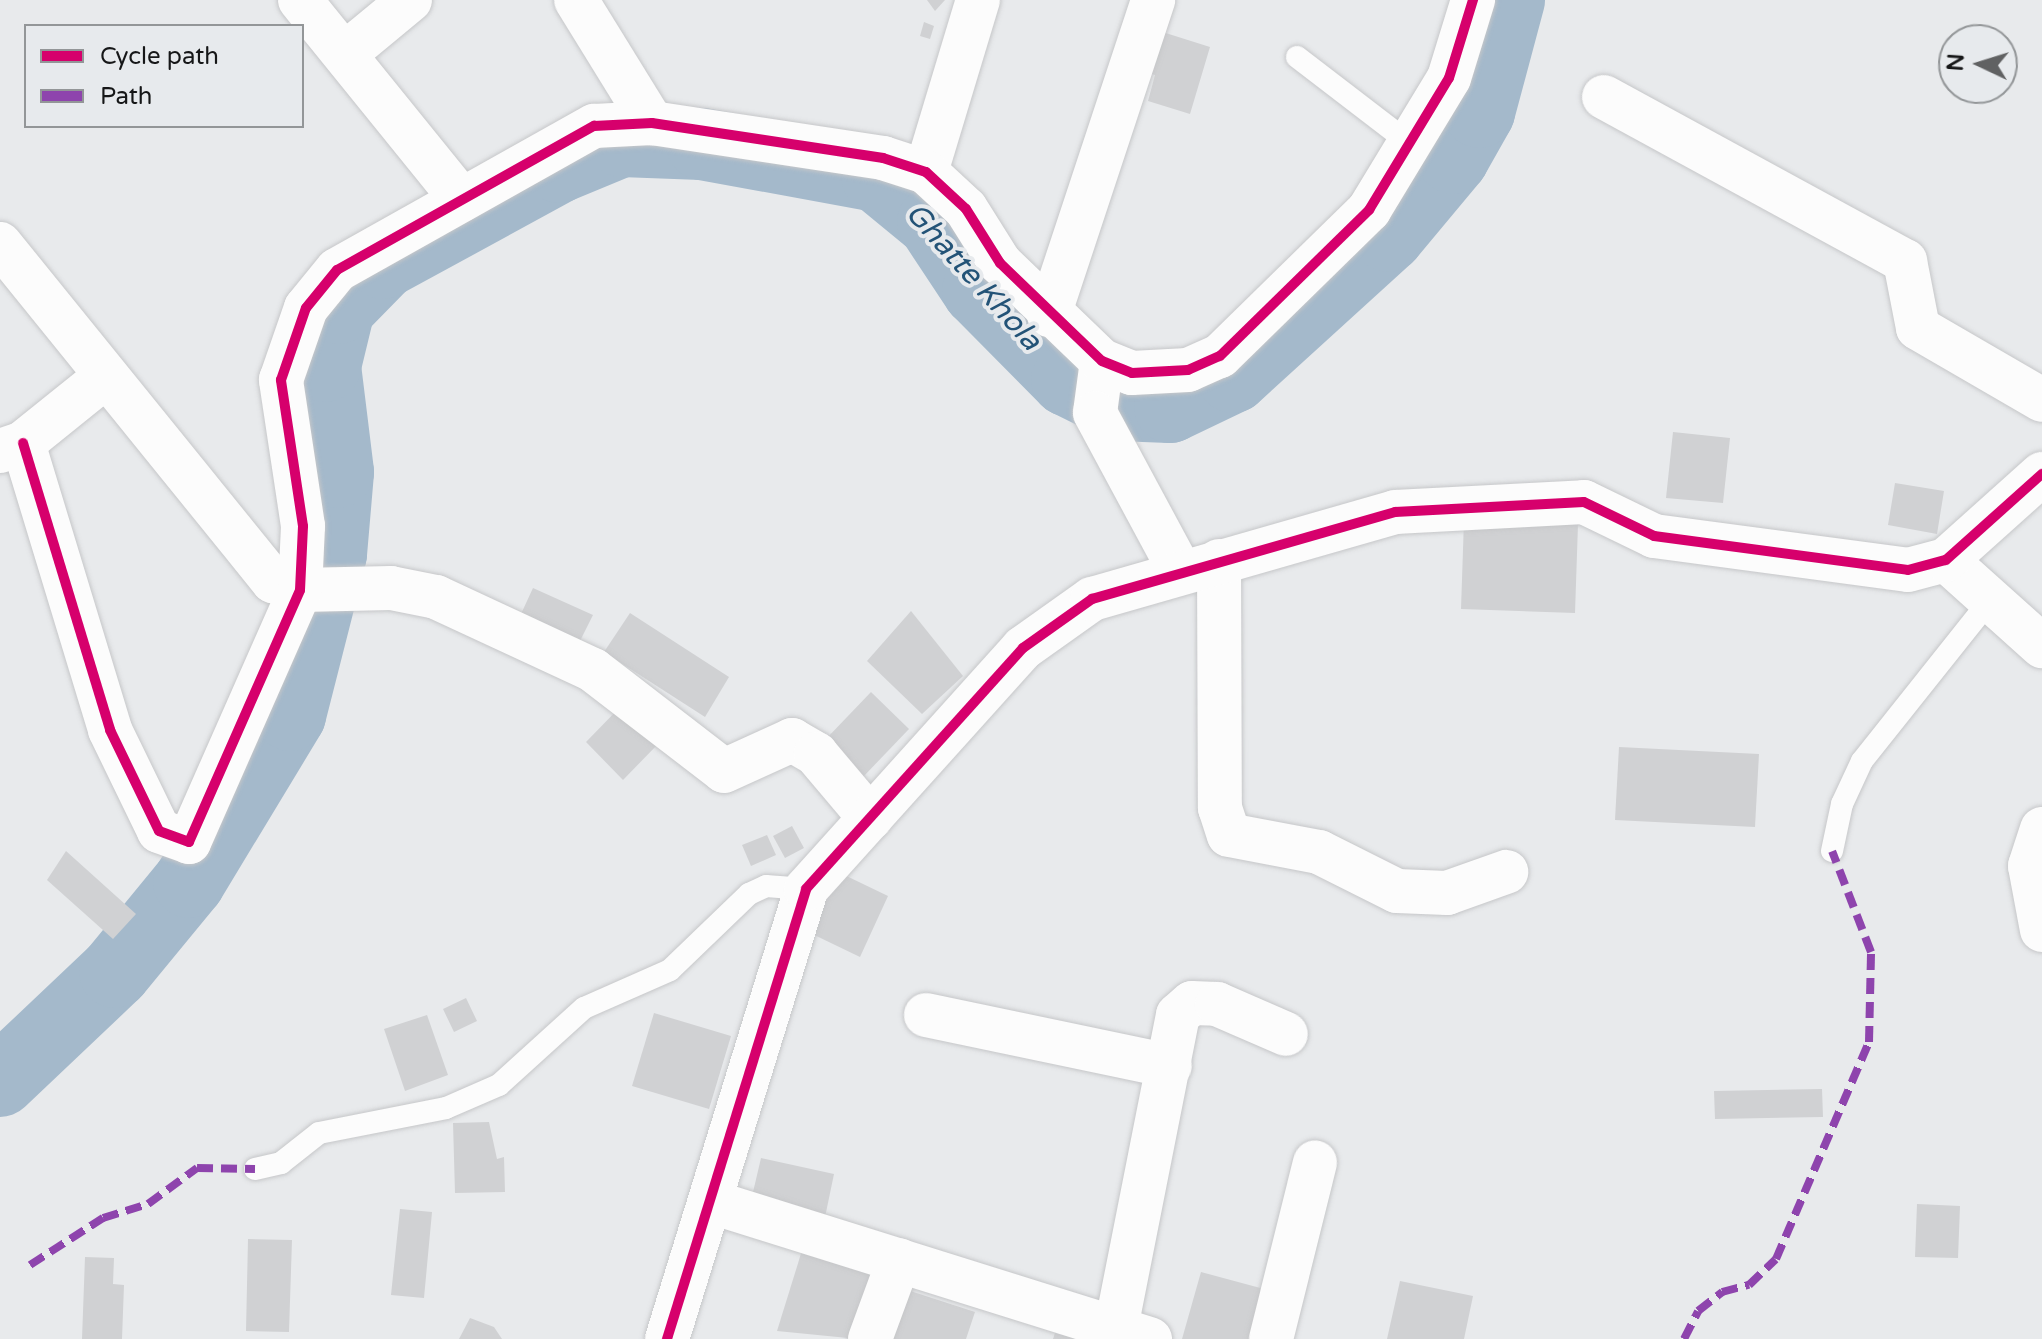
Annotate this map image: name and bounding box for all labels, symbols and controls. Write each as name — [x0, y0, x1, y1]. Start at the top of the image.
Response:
legend — [24, 24, 304, 128]
north arrow — [1938, 24, 2018, 104]
text: Cycle path — [100, 42, 219, 71]
text: N — [1942, 53, 1970, 72]
text: Path — [100, 82, 153, 111]
water label: Ghatte Khola — [897, 196, 1049, 358]

